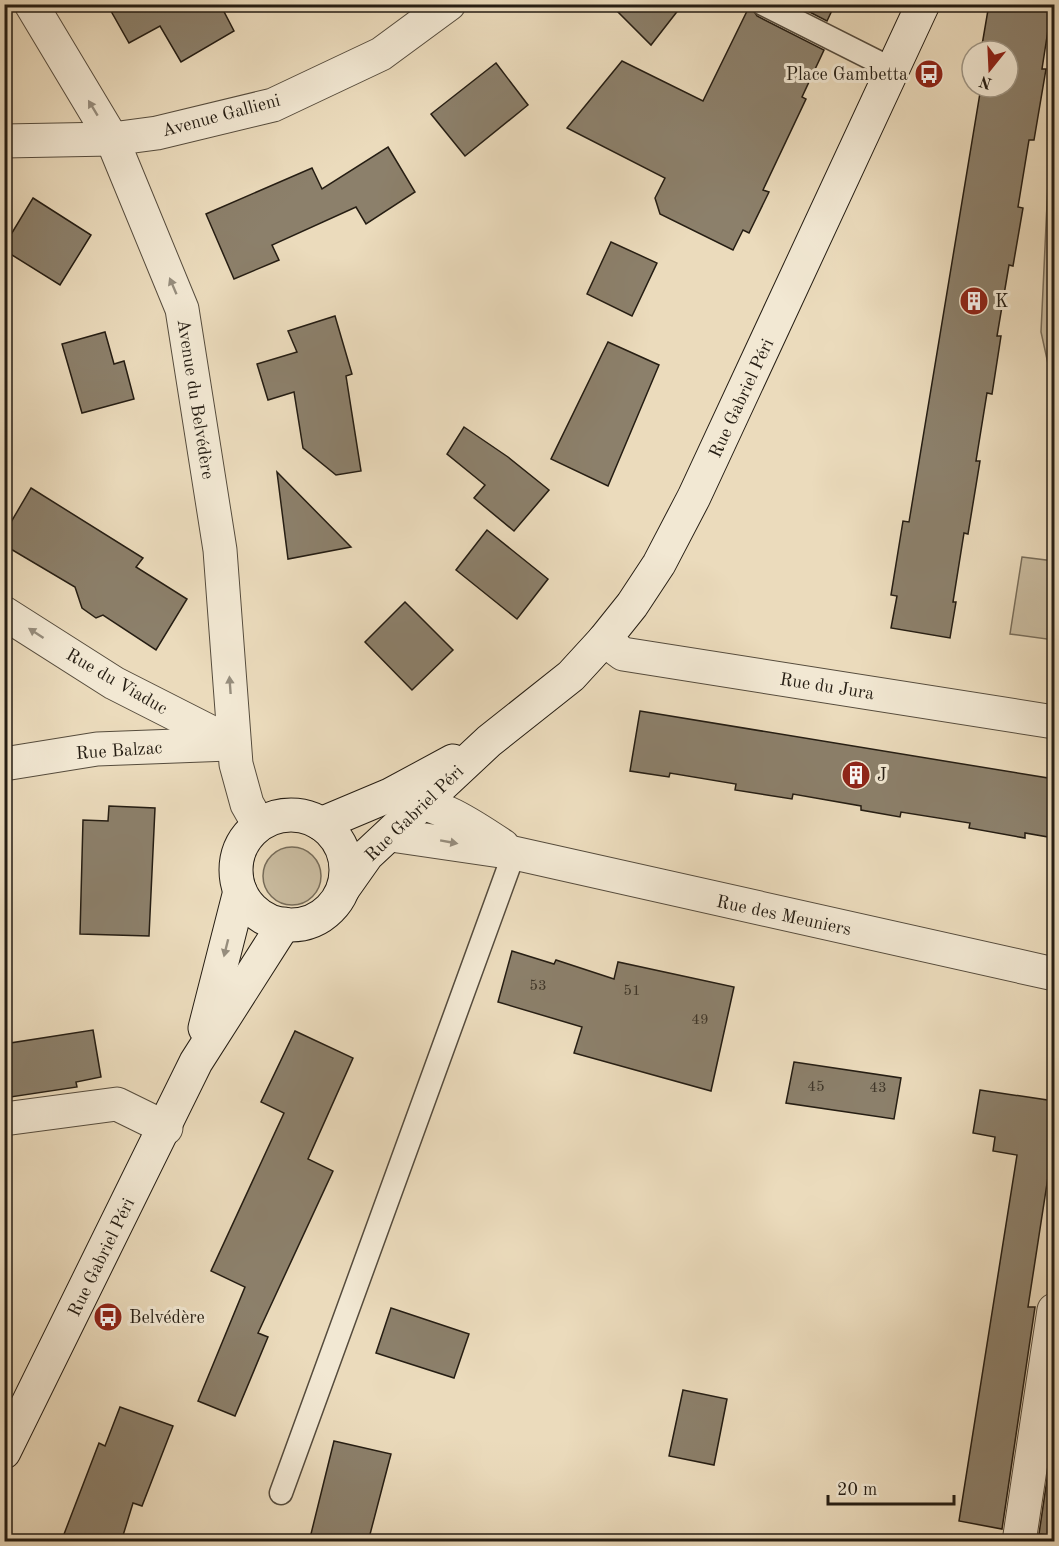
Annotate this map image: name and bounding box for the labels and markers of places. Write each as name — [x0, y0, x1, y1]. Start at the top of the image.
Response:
bus stop icon: Place Gambetta — [913, 58, 945, 90]
place label: Place Gambetta — [786, 66, 908, 84]
building icon: K — [958, 285, 990, 317]
place label: K — [995, 293, 1009, 311]
building icon: J — [840, 759, 872, 791]
place label: J — [877, 767, 887, 785]
bus stop icon: Belvédère — [92, 1301, 124, 1333]
place label: Belvédère — [129, 1309, 205, 1327]

